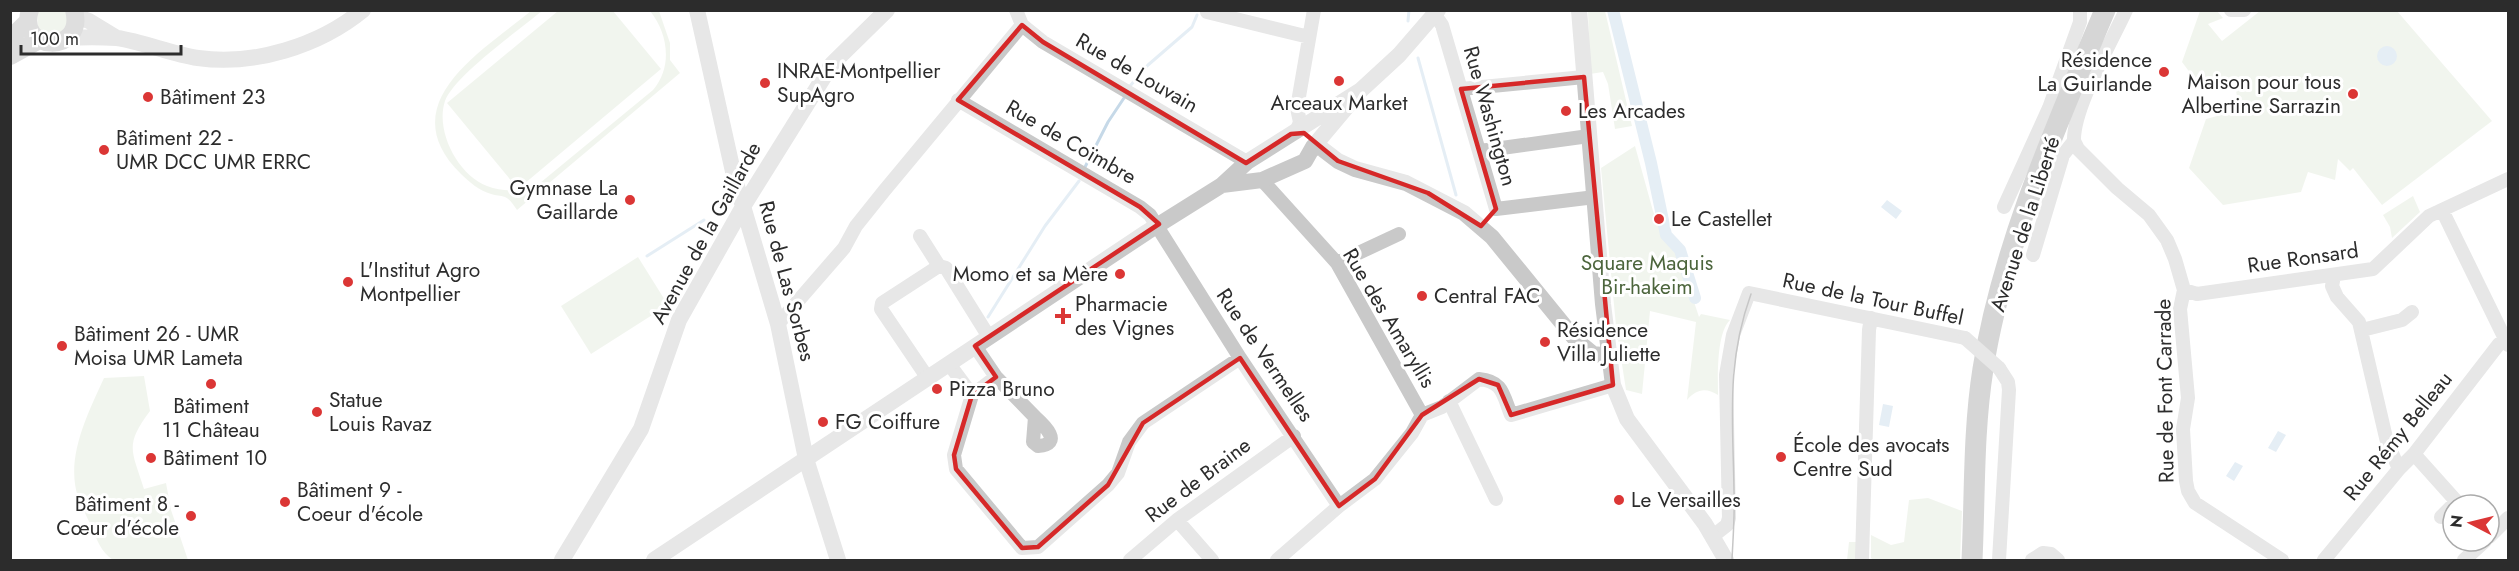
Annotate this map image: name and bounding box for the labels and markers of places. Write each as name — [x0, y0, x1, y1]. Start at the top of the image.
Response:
place label: Résidence La Guirlande — [2037, 45, 2152, 99]
place label: INRAE-Montpellier SupAgro — [777, 56, 941, 110]
marker: Résidence La Guirlande — [2157, 65, 2171, 79]
place label: Maison pour tous Albertine Sarrazin — [2181, 67, 2341, 121]
marker: Arceaux Market — [1332, 74, 1346, 88]
marker: INRAE-Montpellier SupAgro — [758, 76, 772, 90]
place label: Bâtiment 23 — [160, 82, 265, 112]
marker: Maison pour tous Albertine Sarrazin — [2346, 87, 2360, 101]
place label: Arceaux Market — [1271, 88, 1407, 118]
marker: Bâtiment 23 — [141, 90, 155, 104]
place label: Les Arcades — [1578, 96, 1685, 126]
marker: Les Arcades — [1559, 104, 1573, 118]
place label: Bâtiment 22 - UMR DCC UMR ERRC — [116, 123, 311, 177]
marker: Bâtiment 22 - UMR DCC UMR ERRC — [97, 143, 111, 157]
place label: Gymnase La Gaillarde — [510, 173, 618, 227]
marker: Gymnase La Gaillarde — [623, 193, 637, 207]
place label: Le Castellet — [1671, 204, 1772, 234]
marker: Le Castellet — [1652, 212, 1666, 226]
place label: L'Institut Agro Montpellier — [360, 255, 480, 309]
place label: Momo et sa Mère — [953, 259, 1108, 289]
marker: Momo et sa Mère — [1113, 267, 1127, 281]
marker: L'Institut Agro Montpellier — [341, 275, 355, 289]
place label: Central FAC — [1434, 281, 1540, 311]
place label: Pharmacie des Vignes — [1075, 289, 1174, 343]
marker: Central FAC — [1415, 289, 1429, 303]
marker: Pharmacie des Vignes — [1056, 309, 1070, 323]
place label: Résidence Villa Juliette — [1557, 315, 1661, 369]
place label: Bâtiment 26 - UMR Moisa UMR Lameta — [74, 319, 243, 373]
marker: Résidence Villa Juliette — [1538, 335, 1552, 349]
marker: Bâtiment 26 - UMR Moisa UMR Lameta — [55, 339, 69, 353]
place label: Pizza Bruno — [949, 374, 1055, 404]
marker: Bâtiment 11 Château — [204, 377, 218, 391]
marker: Pizza Bruno — [930, 382, 944, 396]
place label: Statue Louis Ravaz — [329, 385, 432, 439]
place label: Bâtiment 11 Château — [162, 391, 260, 445]
marker: Statue Louis Ravaz — [310, 405, 324, 419]
place label: FG Coiffure — [835, 407, 940, 437]
marker: FG Coiffure — [816, 415, 830, 429]
place label: École des avocats Centre Sud — [1793, 430, 1950, 484]
place label: Bâtiment 10 — [163, 443, 267, 473]
marker: École des avocats Centre Sud — [1774, 450, 1788, 464]
marker: Bâtiment 10 — [144, 451, 158, 465]
place label: Bâtiment 9 - Coeur d'école — [297, 475, 423, 529]
place label: Le Versailles — [1631, 485, 1741, 515]
place label: Bâtiment 8 - Cœur d'école — [56, 489, 180, 543]
marker: Le Versailles — [1612, 493, 1626, 507]
marker: Bâtiment 9 - Coeur d'école — [278, 495, 292, 509]
marker: Bâtiment 8 - Cœur d'école — [184, 509, 198, 523]

